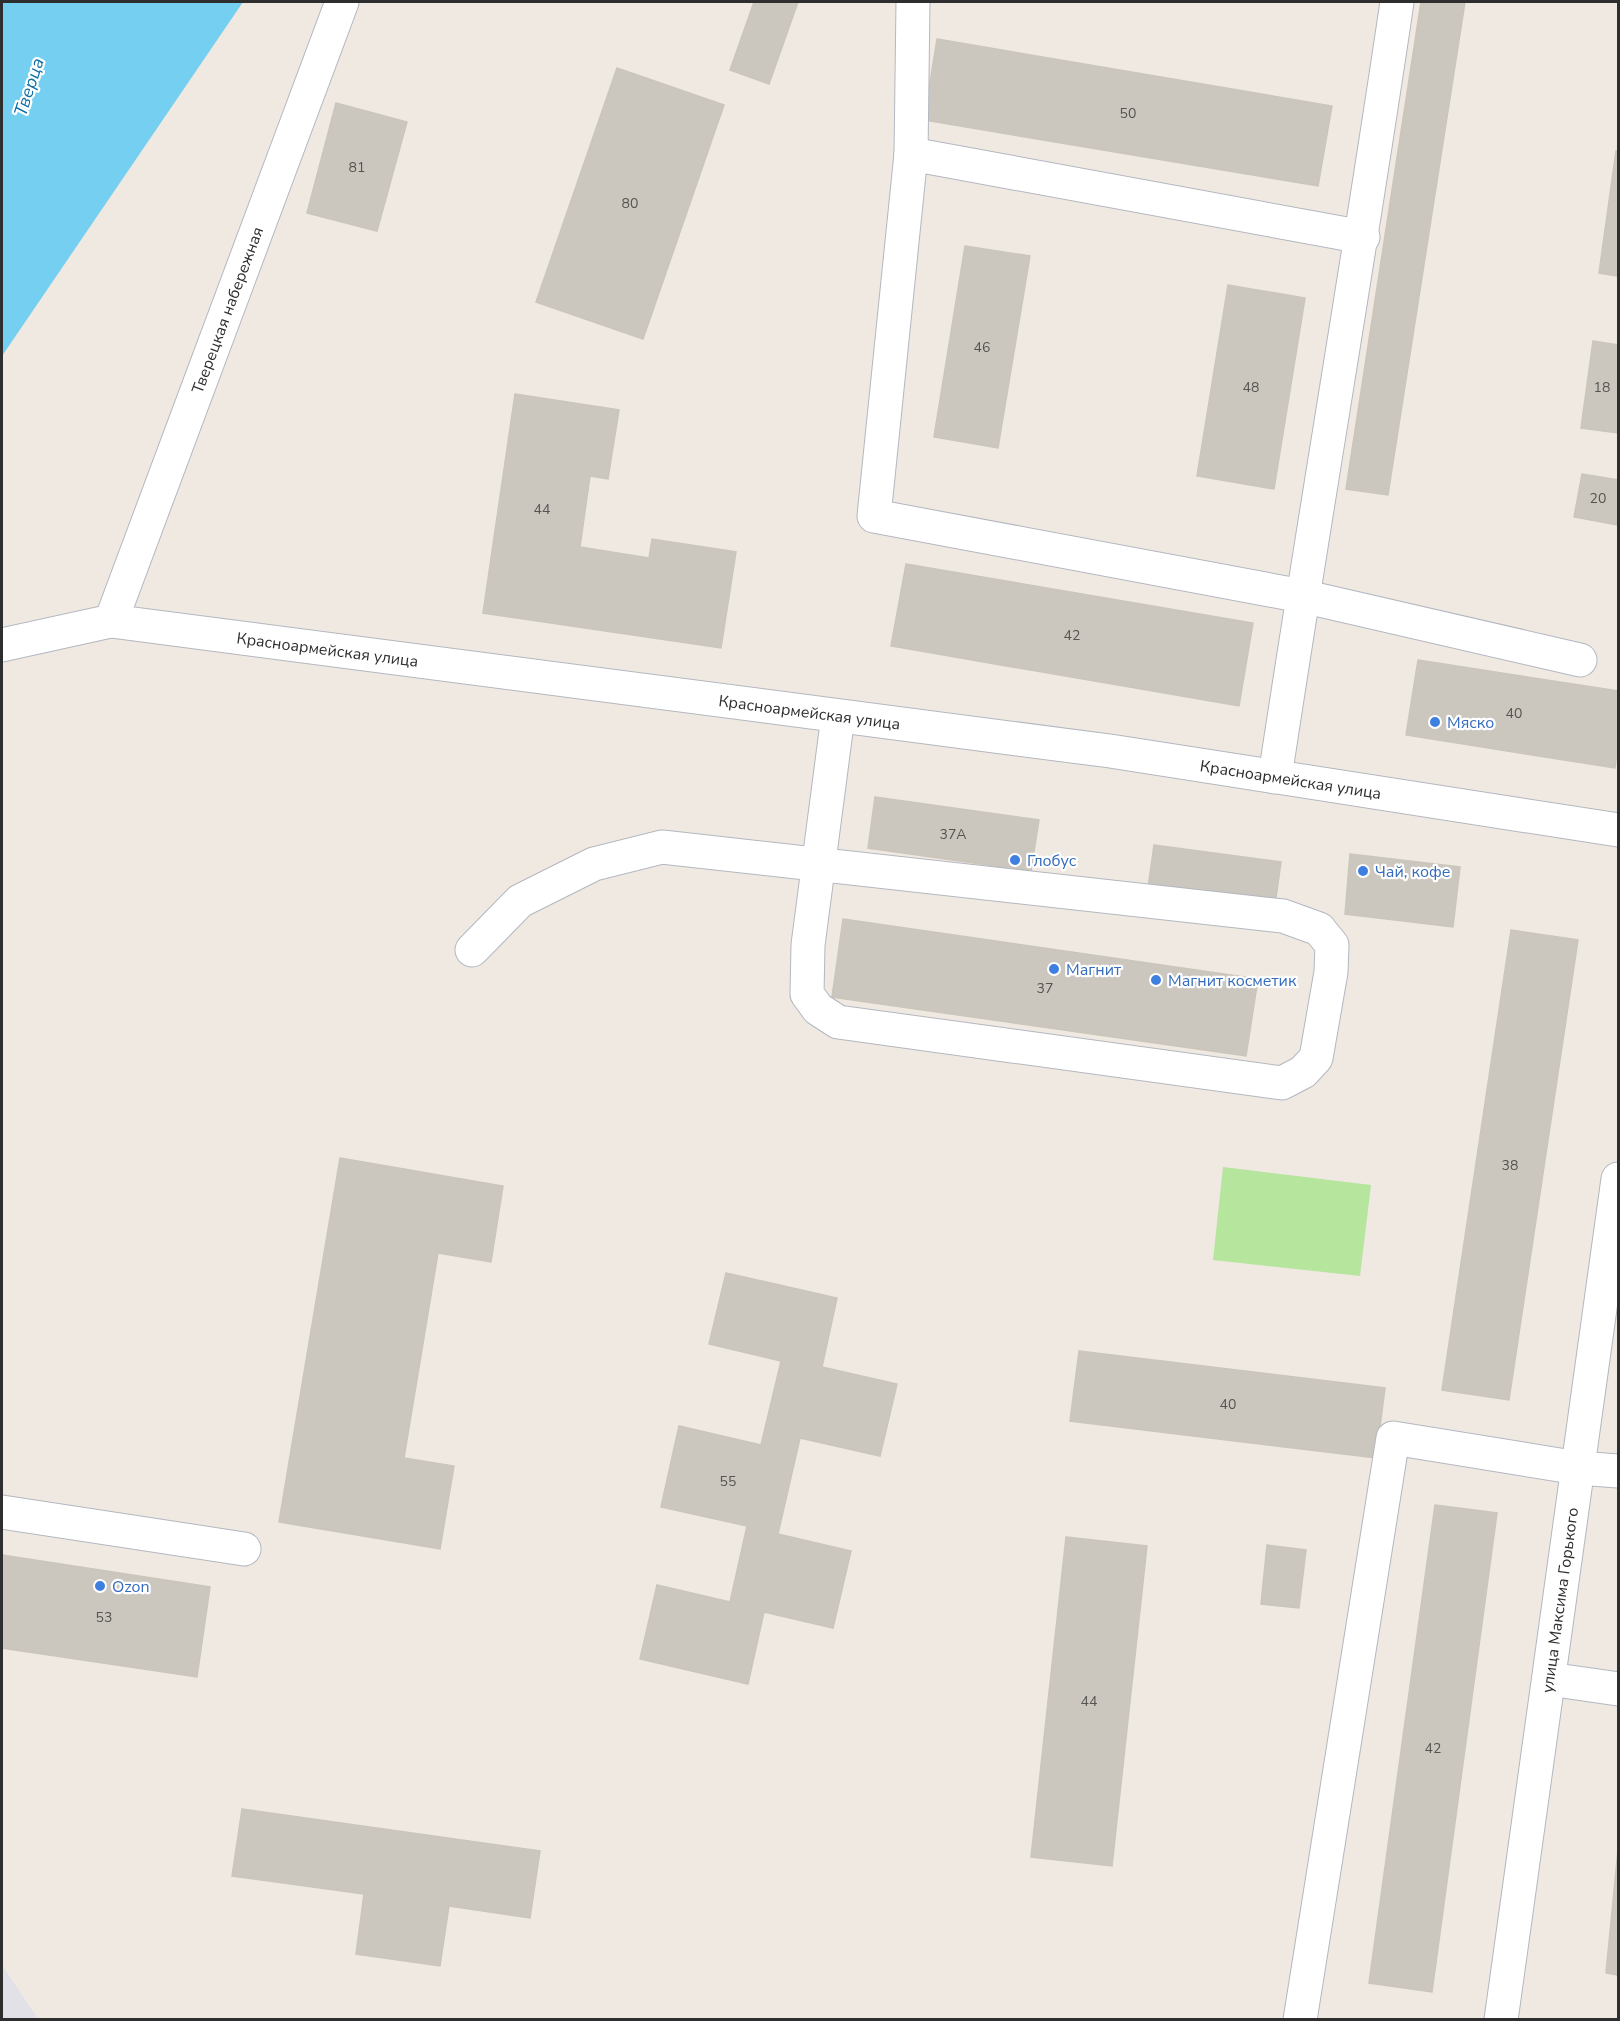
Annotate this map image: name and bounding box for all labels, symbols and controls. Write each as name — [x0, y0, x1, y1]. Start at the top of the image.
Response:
water label: Тверца — [8, 55, 50, 119]
house number: 50 — [1120, 104, 1136, 123]
house number: 81 — [349, 158, 365, 177]
house number: 80 — [622, 194, 638, 213]
street label: Тверецкая набережная — [187, 224, 269, 397]
house number: 46 — [974, 338, 990, 357]
house number: 48 — [1243, 378, 1259, 397]
house number: 18 — [1594, 378, 1610, 397]
house number: 20 — [1590, 489, 1606, 508]
house number: 44 — [534, 500, 550, 519]
house number: 42 — [1064, 626, 1080, 645]
street label: Красноармейская улица — [235, 627, 420, 673]
street label: Красноармейская улица — [717, 690, 902, 736]
house number: 40 — [1506, 704, 1522, 723]
place label: Мяско — [1447, 712, 1494, 734]
marker: Мяско — [1428, 715, 1442, 729]
street label: Красноармейская улица — [1198, 755, 1383, 805]
house number: 37А — [939, 825, 967, 844]
place label: Глобус — [1027, 850, 1077, 872]
marker: Глобус — [1008, 853, 1022, 867]
place label: Чай, кофе — [1375, 861, 1450, 883]
marker: Чай, кофе — [1356, 864, 1370, 878]
place label: Магнит — [1066, 959, 1122, 981]
marker: Магнит — [1047, 962, 1061, 976]
place label: Магнит косметик — [1168, 970, 1297, 992]
marker: Магнит косметик — [1149, 973, 1163, 987]
house number: 37 — [1037, 979, 1053, 998]
house number: 38 — [1502, 1156, 1518, 1175]
house number: 40 — [1220, 1395, 1236, 1414]
house number: 55 — [720, 1472, 736, 1491]
street label: улица Максима Горького — [1537, 1506, 1584, 1694]
place label: Ozon — [112, 1576, 150, 1598]
marker: Ozon — [93, 1579, 107, 1593]
house number: 53 — [96, 1608, 112, 1627]
house number: 44 — [1081, 1692, 1097, 1711]
house number: 42 — [1425, 1739, 1441, 1758]

